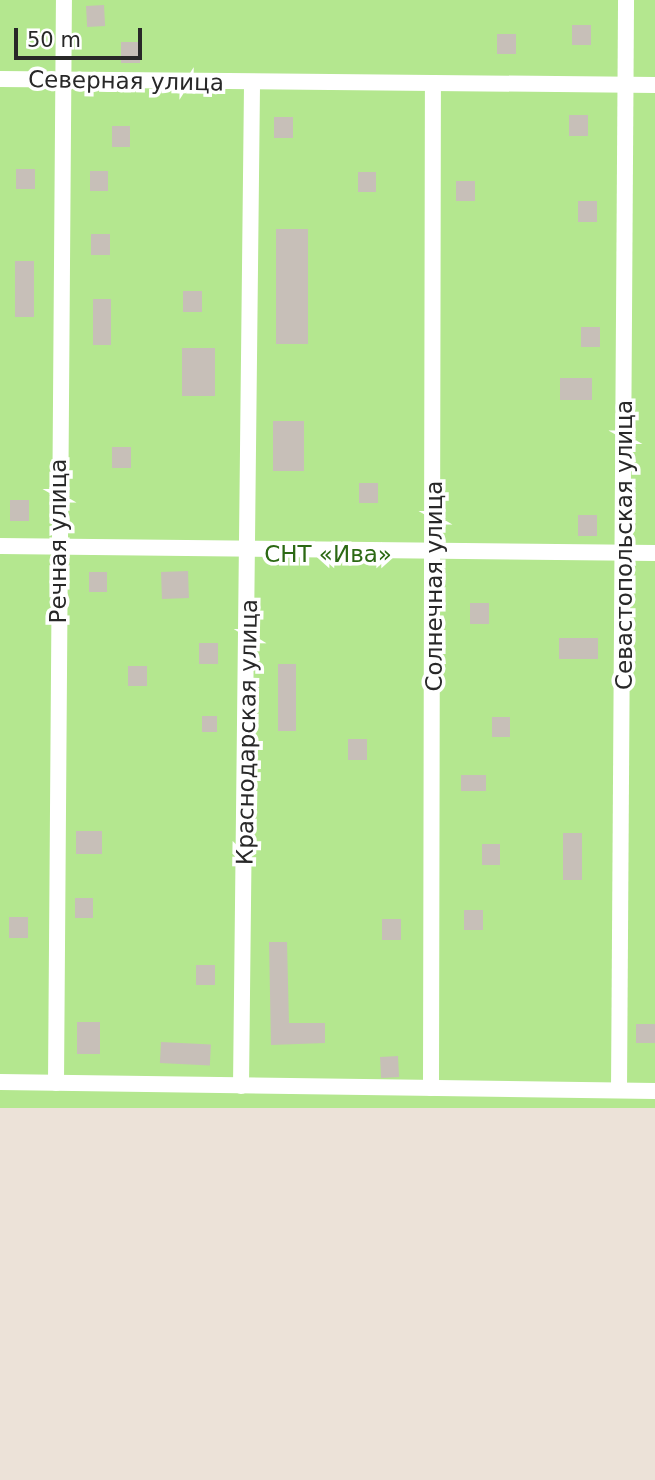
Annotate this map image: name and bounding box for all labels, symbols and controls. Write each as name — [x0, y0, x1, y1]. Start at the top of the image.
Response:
scale bar — [18, 14, 145, 58]
text: 50 m — [27, 28, 81, 52]
street label: Северная улица — [28, 65, 224, 97]
street label: Севастопольская улица — [610, 400, 638, 690]
street label: Речная улица — [44, 459, 72, 623]
street label: Солнечная улица — [420, 481, 448, 691]
park label: СНТ «Ива» — [264, 540, 392, 568]
street label: Краснодарская улица — [231, 599, 263, 865]

